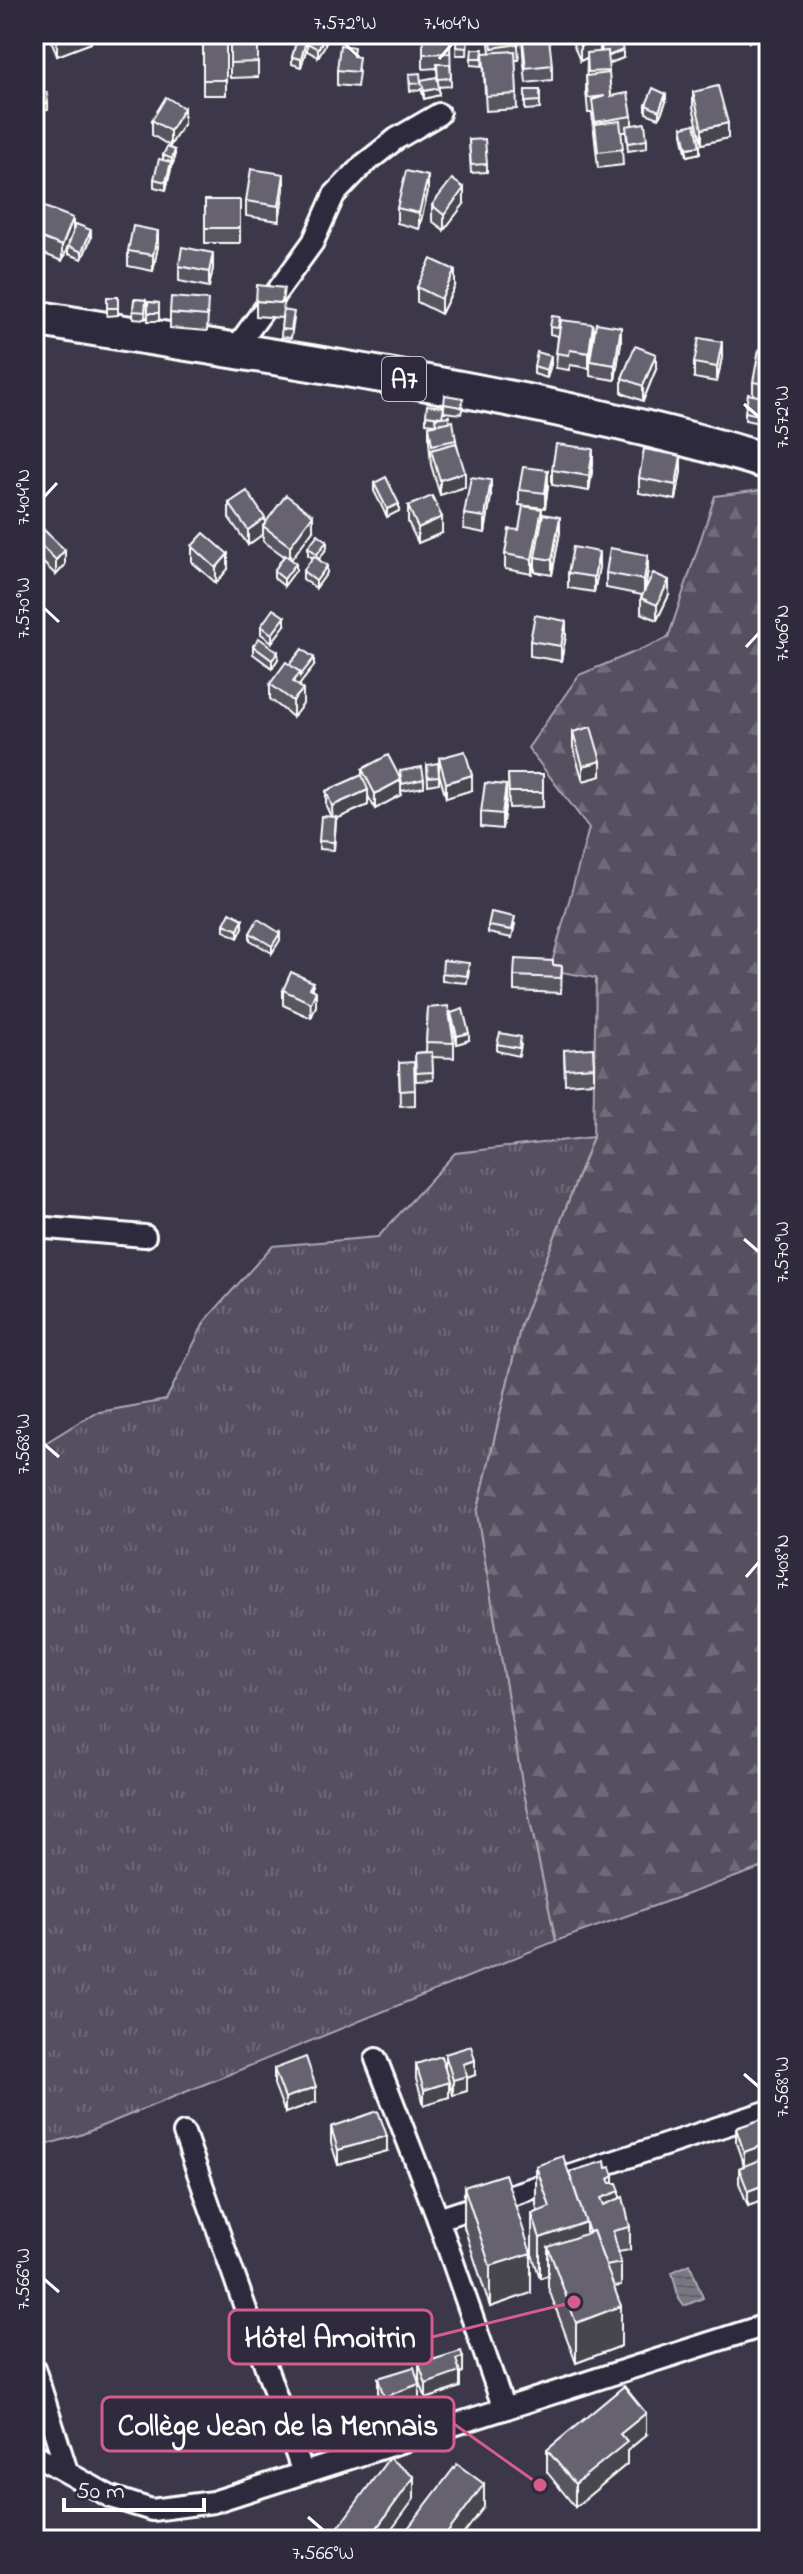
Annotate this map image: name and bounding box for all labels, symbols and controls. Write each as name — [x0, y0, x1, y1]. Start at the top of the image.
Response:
text: 7.572°W — [314, 10, 376, 39]
text: 7.404°N — [424, 10, 480, 39]
road number: A7 — [382, 357, 426, 401]
text: 7.572°W — [769, 386, 798, 448]
text: 7.404°N — [10, 469, 39, 525]
text: 7.570°W — [10, 577, 39, 639]
text: 7.406°N — [769, 605, 798, 661]
text: 7.570°W — [769, 1221, 798, 1283]
text: 7.568°W — [10, 1414, 39, 1474]
text: 7.408°N — [769, 1534, 798, 1590]
text: 7.568°W — [769, 2057, 798, 2117]
text: 7.566°W — [10, 2248, 39, 2310]
callout: Hôtel Amoitrin — [229, 2310, 432, 2364]
text: Hôtel Amoitrin — [244, 2318, 416, 2362]
callout: Collège Jean de la Mennais — [102, 2397, 454, 2451]
text: Collège Jean de la Mennais — [118, 2406, 438, 2451]
scale bar — [64, 2462, 204, 2512]
text: 50 m — [76, 2475, 125, 2510]
text: 7.566°W — [292, 2540, 354, 2569]

